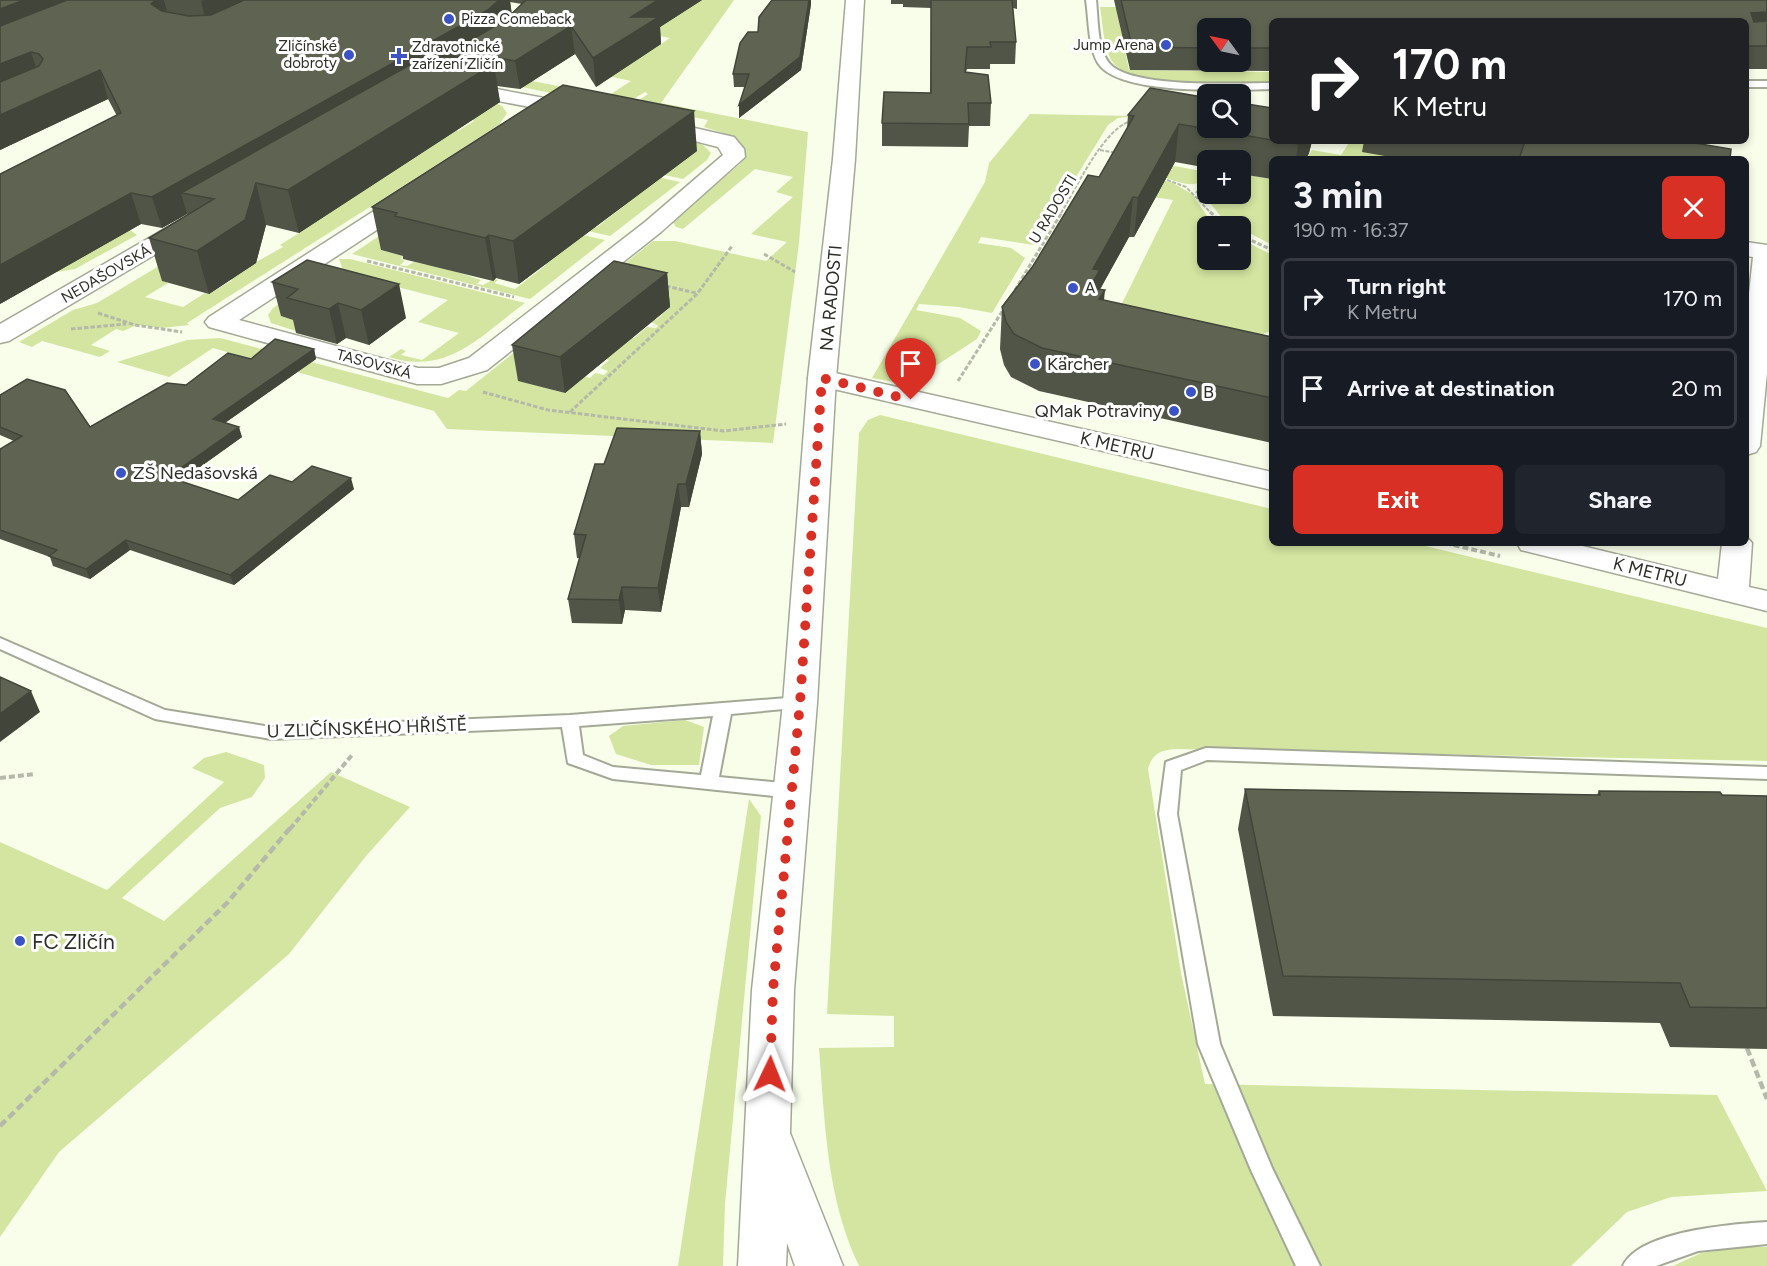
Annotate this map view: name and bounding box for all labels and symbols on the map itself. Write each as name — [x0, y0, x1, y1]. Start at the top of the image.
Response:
place label: Pizza Comeback — [461, 10, 572, 28]
marker: Pizza Comeback — [442, 12, 456, 26]
north arrow — [1197, 18, 1251, 72]
place label: Jump Arena — [1073, 36, 1154, 54]
place label: Zličínské dobroty — [278, 37, 337, 72]
place label: Zdravotnické zařízení Zličín — [412, 38, 503, 73]
marker: Jump Arena — [1159, 38, 1173, 52]
marker: Zdravotnické zařízení Zličín — [390, 47, 408, 65]
marker: Zličínské dobroty — [342, 48, 356, 62]
street label: U RADOSTI — [1025, 171, 1081, 247]
street label: NEDAŠOVSKÁ — [58, 241, 154, 307]
street label: NA RADOSTI — [815, 244, 847, 352]
place label: A — [1085, 279, 1095, 297]
marker: A — [1066, 281, 1080, 295]
pin — [885, 338, 936, 400]
street label: TASOVSKÁ — [334, 345, 414, 383]
place label: Kärcher — [1047, 353, 1109, 375]
marker: Kärcher — [1028, 357, 1042, 371]
place label: B — [1203, 381, 1214, 403]
marker: B — [1184, 385, 1198, 399]
place label: QMak Potraviny — [1035, 400, 1163, 422]
marker: QMak Potraviny — [1167, 404, 1181, 418]
street label: K METRU — [1078, 427, 1156, 465]
place label: ZŠ Nedašovská — [133, 462, 258, 484]
marker: ZŠ Nedašovská — [114, 466, 128, 480]
street label: K METRU — [1611, 552, 1689, 592]
street label: U ZLIČÍNSKÉHO HŘIŠTĚ — [266, 714, 468, 742]
place label: FC Zličín — [32, 929, 115, 954]
marker: FC Zličín — [13, 934, 27, 948]
position arrow — [738, 1042, 802, 1106]

